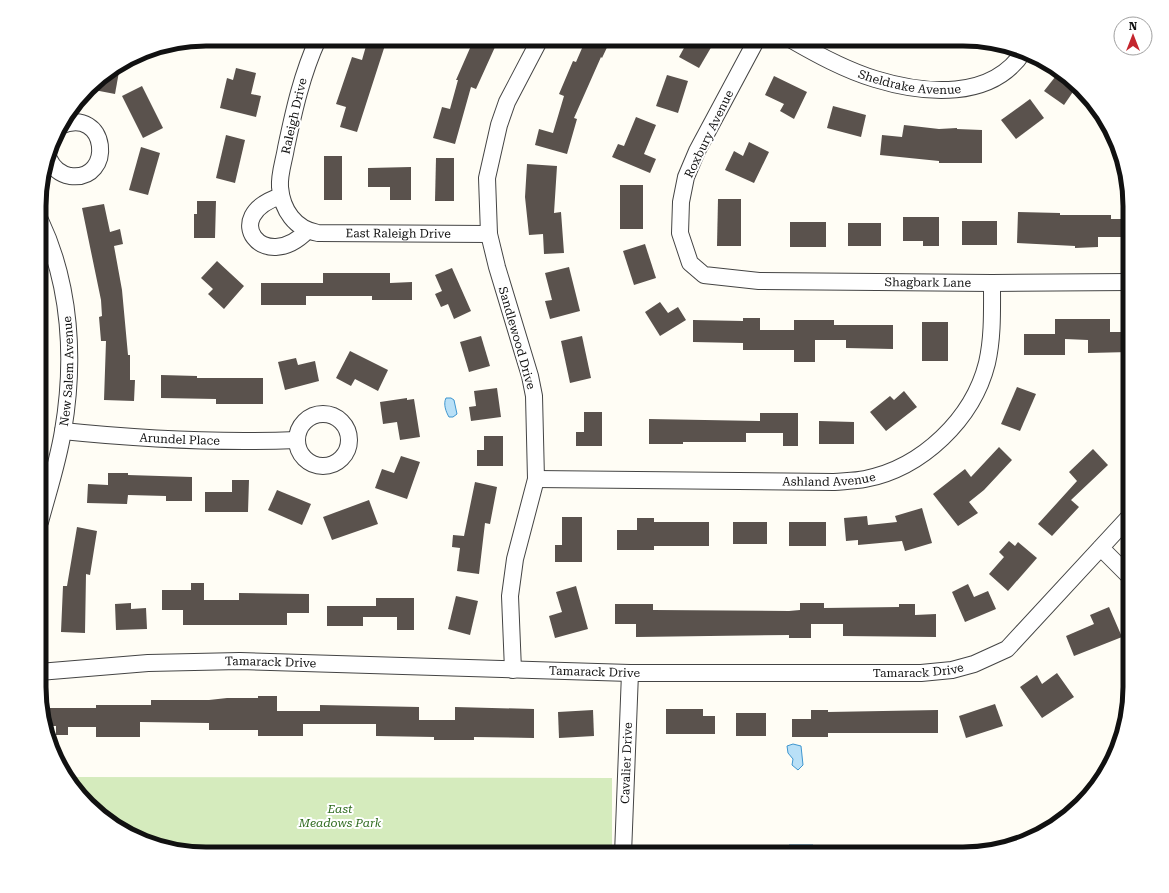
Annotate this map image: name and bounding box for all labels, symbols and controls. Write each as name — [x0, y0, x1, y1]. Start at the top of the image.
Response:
north arrow — [1113, 16, 1153, 56]
text: N — [1129, 20, 1138, 33]
street label: Sheldrake Avenue — [856, 67, 962, 97]
street label: Raleigh Drive — [278, 76, 310, 155]
street label: Roxbury Avenue — [682, 88, 736, 180]
street label: East Raleigh Drive — [345, 226, 451, 241]
street label: Shagbark Lane — [884, 275, 972, 290]
street label: Sandlewood Drive — [496, 285, 538, 391]
street label: New Salem Avenue — [57, 315, 76, 427]
street label: Arundel Place — [139, 431, 220, 448]
street label: Ashland Avenue — [782, 470, 877, 489]
street label: Tamarack Drive — [225, 654, 317, 670]
street label: Tamarack Drive — [873, 660, 966, 680]
street label: Tamarack Drive — [549, 664, 640, 680]
street label: Cavalier Drive — [618, 722, 635, 804]
park label: East Meadows Park — [298, 802, 382, 830]

